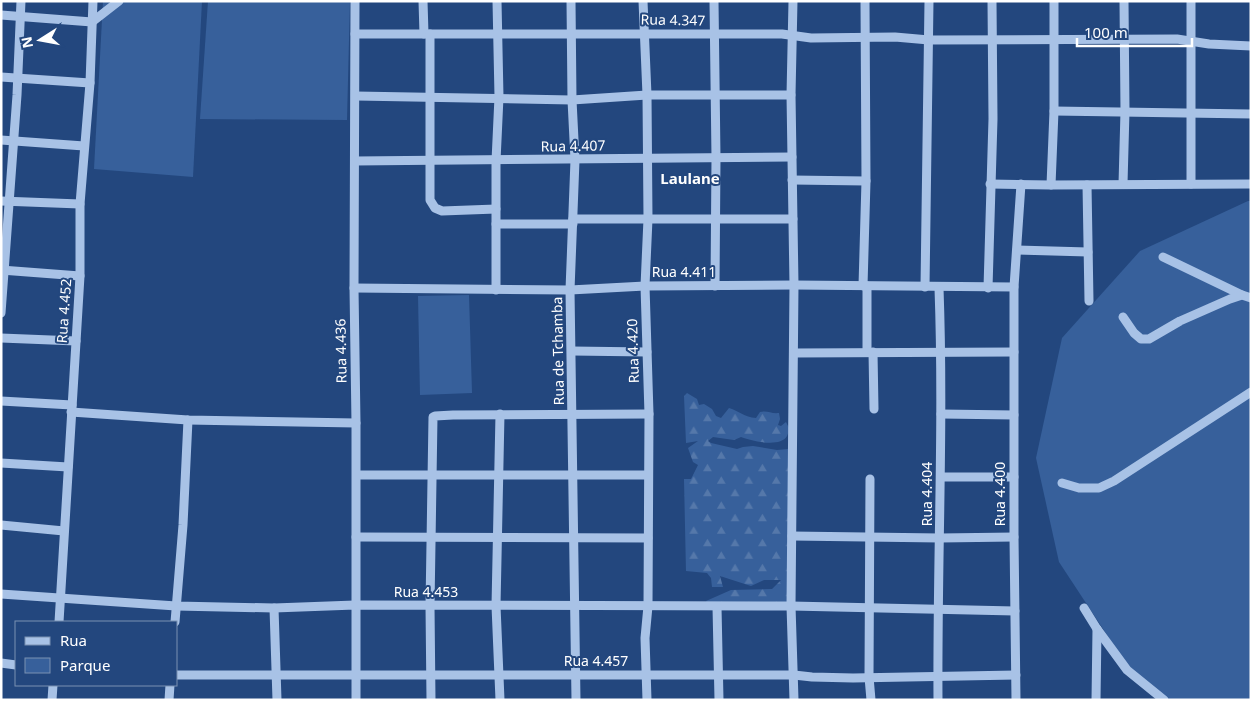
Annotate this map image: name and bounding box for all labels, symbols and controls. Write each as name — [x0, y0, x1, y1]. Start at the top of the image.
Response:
street label: Rua 4.347 — [641, 9, 705, 30]
north arrow — [15, 15, 65, 65]
scale bar — [1077, 15, 1192, 47]
text: 100 m — [1084, 22, 1128, 42]
text: N — [16, 35, 37, 50]
street label: Rua 4.407 — [541, 135, 605, 156]
district label: Laulane — [660, 168, 720, 188]
street label: Rua 4.411 — [652, 262, 716, 281]
street label: Rua 4.452 — [52, 278, 75, 344]
street label: Rua de Tchamba — [547, 297, 568, 405]
street label: Rua 4.420 — [622, 318, 643, 384]
street label: Rua 4.436 — [330, 319, 351, 383]
street label: Rua 4.404 — [917, 462, 936, 526]
street label: Rua 4.400 — [990, 462, 1009, 526]
street label: Rua 4.453 — [394, 582, 458, 601]
legend — [15, 621, 178, 686]
text: Rua — [60, 630, 87, 650]
street label: Rua 4.457 — [564, 651, 628, 670]
text: Parque — [60, 655, 110, 675]

